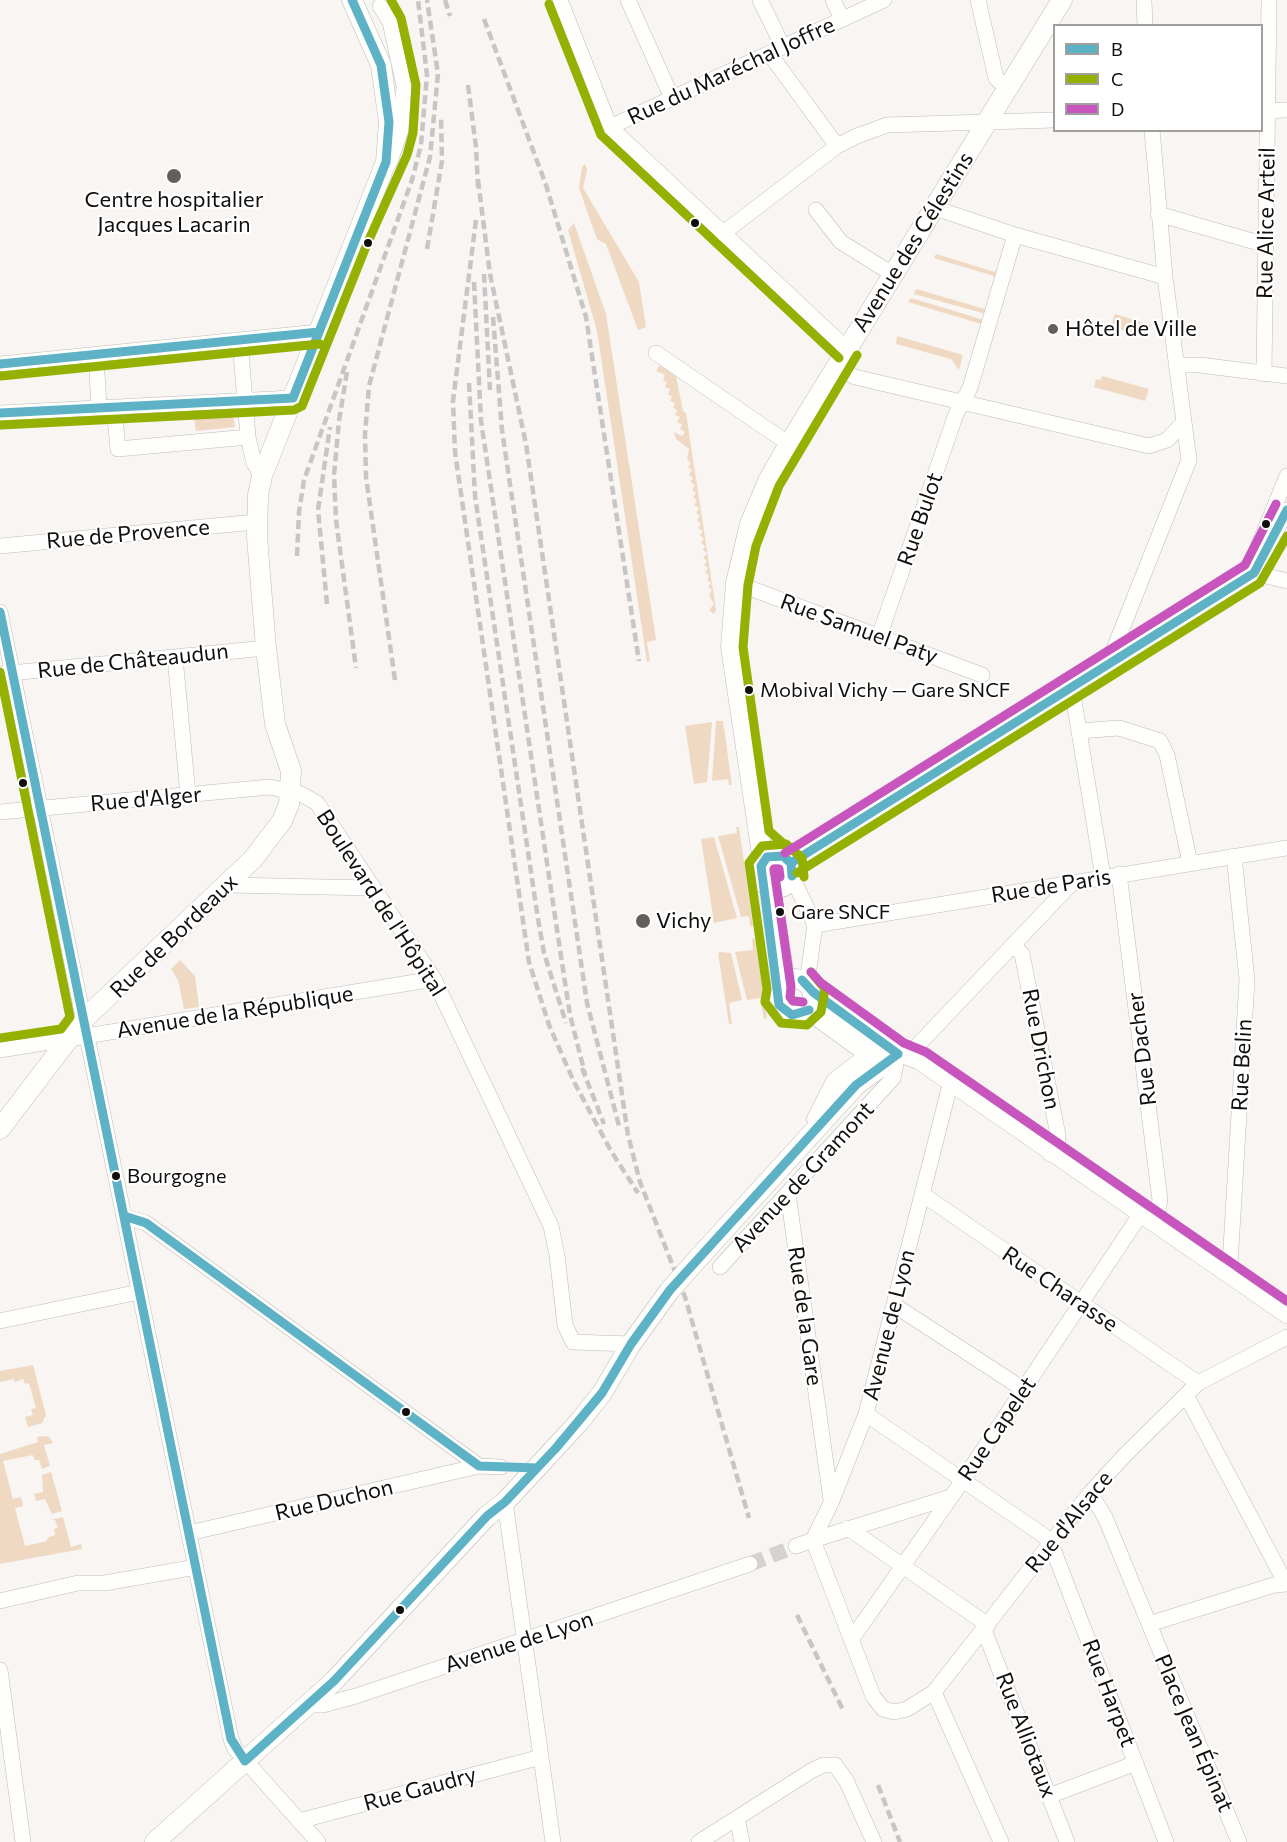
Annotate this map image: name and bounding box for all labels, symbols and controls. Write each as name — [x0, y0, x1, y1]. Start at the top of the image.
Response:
street label: Rue du Maréchal Joffre — [623, 11, 839, 131]
legend — [1053, 24, 1263, 132]
text: B — [1111, 38, 1123, 60]
text: C — [1111, 68, 1123, 90]
text: D — [1111, 98, 1124, 120]
street label: Avenue des Célestins — [847, 147, 979, 337]
street label: Rue Alice Arteil — [1251, 147, 1281, 299]
marker: Centre hospitalier Jacques Lacarin — [165, 167, 183, 185]
place label: Centre hospitalier Jacques Lacarin — [85, 187, 263, 238]
unlabelled marker — [689, 217, 701, 229]
unlabelled marker — [362, 237, 374, 249]
place label: Hôtel de Ville — [1065, 316, 1197, 342]
marker: Hôtel de Ville — [1046, 322, 1060, 336]
street label: Rue Bulot — [892, 469, 948, 569]
street label: Rue de Provence — [45, 514, 211, 554]
unlabelled marker — [1260, 518, 1272, 530]
street label: Rue Samuel Paty — [777, 588, 941, 670]
street label: Rue de Châteaudun — [36, 638, 230, 684]
place label: Mobival Vichy — Gare SNCF — [760, 678, 1010, 702]
marker: Mobival Vichy — Gare SNCF — [743, 684, 755, 696]
unlabelled marker — [17, 777, 29, 789]
street label: Rue d'Alger — [89, 781, 203, 817]
street label: Boulevard de l'Hôpital — [311, 805, 451, 1001]
street label: Rue de Paris — [989, 863, 1113, 909]
street label: Rue de Bordeaux — [105, 869, 243, 1003]
place label: Gare SNCF — [791, 900, 890, 924]
marker: Gare SNCF — [774, 906, 786, 918]
place label: Vichy — [656, 908, 711, 934]
marker: Vichy — [634, 912, 652, 930]
street label: Avenue de la République — [115, 980, 355, 1044]
street label: Rue Drichon — [1016, 986, 1066, 1112]
street label: Rue Dacher — [1122, 991, 1162, 1107]
street label: Rue Belin — [1226, 1018, 1258, 1112]
street label: Avenue de Gramont — [726, 1096, 880, 1258]
place label: Bourgogne — [127, 1164, 226, 1188]
marker: Bourgogne — [110, 1170, 122, 1182]
street label: Rue Charasse — [997, 1241, 1123, 1337]
street label: Rue de la Gare — [782, 1245, 828, 1387]
street label: Avenue de Lyon — [857, 1247, 921, 1403]
street label: Rue Capelet — [953, 1372, 1041, 1486]
unlabelled marker — [400, 1406, 412, 1418]
street label: Rue d'Alsace — [1020, 1466, 1118, 1578]
street label: Rue Duchon — [272, 1474, 396, 1526]
unlabelled marker — [394, 1604, 406, 1616]
street label: Avenue de Lyon — [441, 1606, 597, 1678]
street label: Rue Harpet — [1076, 1636, 1142, 1750]
street label: Place Jean Épinat — [1149, 1650, 1239, 1816]
street label: Rue Alliotaux — [990, 1669, 1062, 1801]
street label: Rue Gaudry — [361, 1761, 479, 1817]

